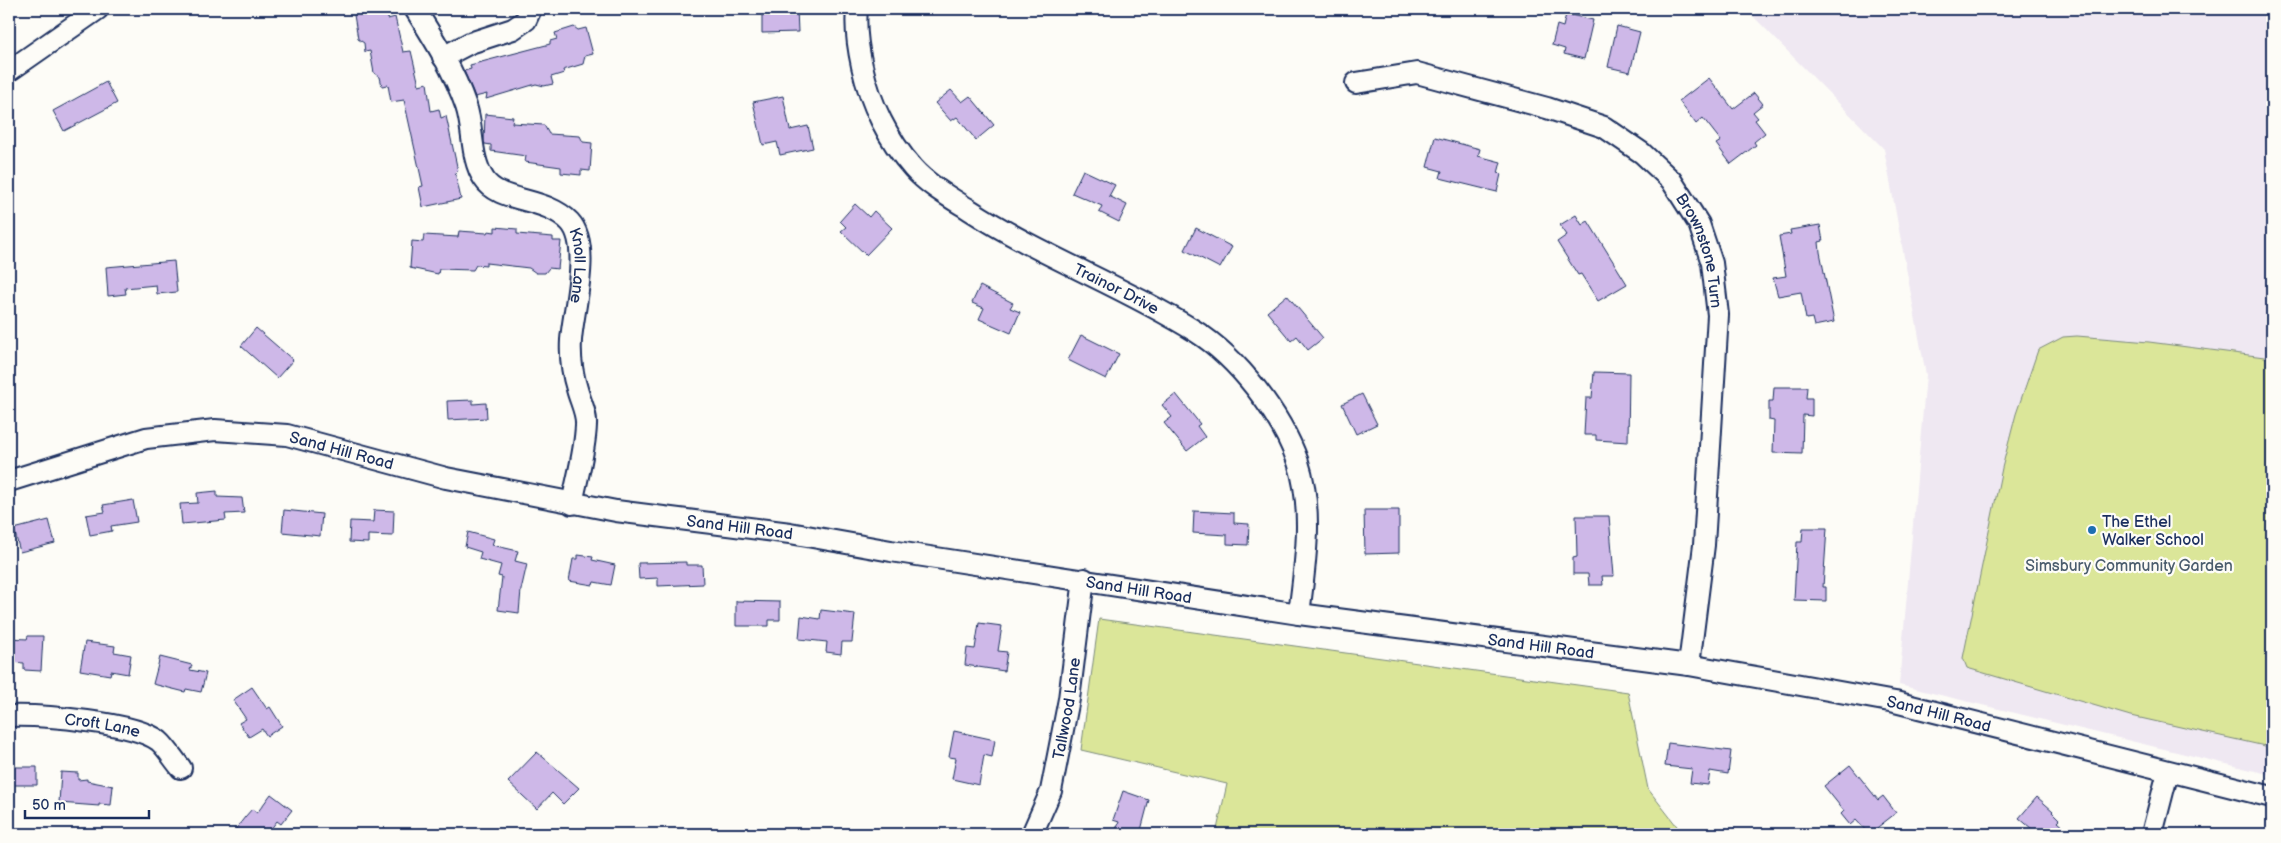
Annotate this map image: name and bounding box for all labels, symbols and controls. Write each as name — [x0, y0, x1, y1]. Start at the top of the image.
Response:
street label: Brownstone Turn — [1671, 190, 1725, 309]
street label: Knoll Lane — [564, 225, 589, 305]
street label: Trainor Drive — [1070, 260, 1162, 319]
street label: Sand Hill Road — [287, 428, 396, 474]
street label: Sand Hill Road — [685, 512, 794, 544]
place label: The Ethel Walker School — [2102, 513, 2204, 550]
marker: The Ethel Walker School — [2086, 524, 2098, 536]
park label: Simsbury Community Garden — [2025, 557, 2233, 576]
street label: Sand Hill Road — [1084, 573, 1193, 608]
street label: Sand Hill Road — [1487, 631, 1595, 663]
street label: Tallwood Lane — [1049, 656, 1085, 761]
street label: Sand Hill Road — [1885, 693, 1993, 737]
street label: Croft Lane — [64, 711, 143, 742]
scale bar — [25, 788, 149, 820]
text: 50 m — [32, 796, 66, 815]

